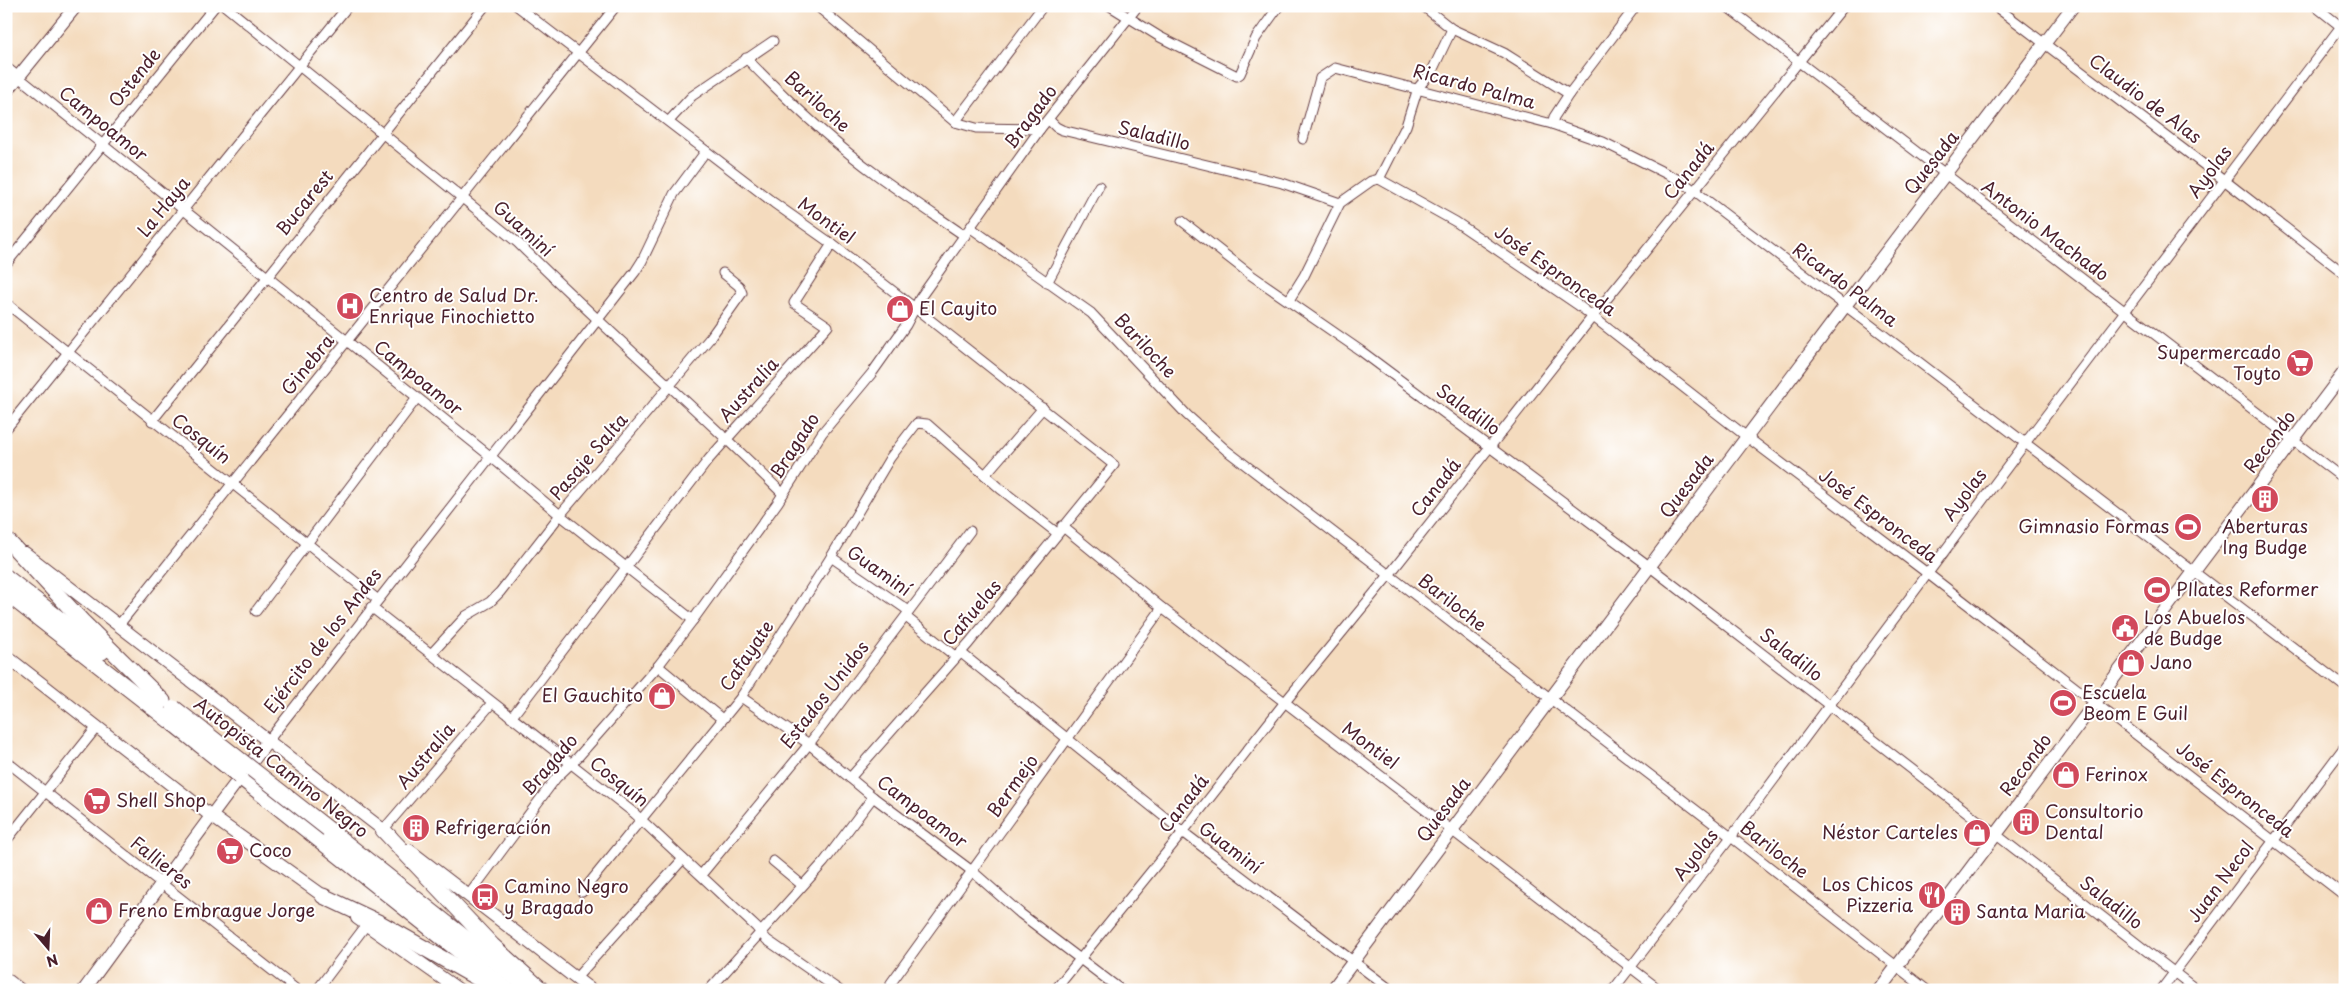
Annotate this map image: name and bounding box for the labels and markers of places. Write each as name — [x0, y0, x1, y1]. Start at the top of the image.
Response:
place label: Centro de Salud Dr. Enrique Finochietto — [369, 281, 539, 329]
hospital icon: Centro de Salud Dr. Enrique Finochietto — [335, 291, 365, 321]
shop icon: El Cayito — [885, 294, 915, 324]
place label: El Cayito — [919, 294, 997, 321]
place label: Supermercado Toyto — [2157, 338, 2281, 386]
supermarket icon: Supermercado Toyto — [2285, 348, 2315, 378]
building icon: Aberturas Ing Budge — [2250, 484, 2280, 514]
place label: Gimnasio Formas — [2018, 512, 2169, 539]
sports icon: Gimnasio Formas — [2173, 512, 2203, 542]
place label: Aberturas Ing Budge — [2222, 512, 2308, 560]
sports icon: PIlates Reformer — [2142, 575, 2172, 605]
place label: PIlates Reformer — [2176, 575, 2319, 602]
place label: Los Abuelos de Budge — [2144, 603, 2245, 651]
public building icon: Los Abuelos de Budge — [2110, 613, 2140, 643]
shop icon: Jano — [2116, 648, 2146, 678]
place label: Jano — [2150, 648, 2192, 675]
place label: Escuela Beom E Guil — [2082, 678, 2188, 726]
place label: El Gauchito — [542, 681, 643, 708]
shop icon: El Gauchito — [647, 681, 677, 711]
sports icon: Escuela Beom E Guil — [2048, 688, 2078, 718]
shop icon: Ferinox — [2051, 760, 2081, 790]
place label: Ferinox — [2085, 760, 2148, 787]
supermarket icon: Shell Shop — [82, 786, 112, 816]
place label: Shell Shop — [116, 786, 206, 813]
place label: Consultorio Dental — [2045, 797, 2143, 845]
building icon: Consultorio Dental — [2011, 807, 2041, 837]
building icon: Refrigeración — [401, 813, 431, 843]
place label: Refrigeración — [435, 813, 551, 840]
place label: Néstor Carteles — [1822, 818, 1958, 845]
shop icon: Néstor Carteles — [1962, 818, 1992, 848]
supermarket icon: Coco — [215, 836, 245, 866]
place label: Coco — [249, 836, 292, 863]
place label: Los Chicos Pizzeria — [1822, 870, 1914, 918]
place label: Camino Negro y Bragado — [504, 872, 629, 920]
restaurant icon: Los Chicos Pizzeria — [1917, 880, 1947, 910]
bus stop icon: Camino Negro y Bragado — [470, 882, 500, 912]
shop icon: Freno Embrague Jorge — [84, 896, 114, 926]
place label: Freno Embrague Jorge — [118, 896, 315, 923]
building icon: Santa Maria — [1942, 897, 1972, 927]
place label: Santa Maria — [1976, 897, 2086, 924]

